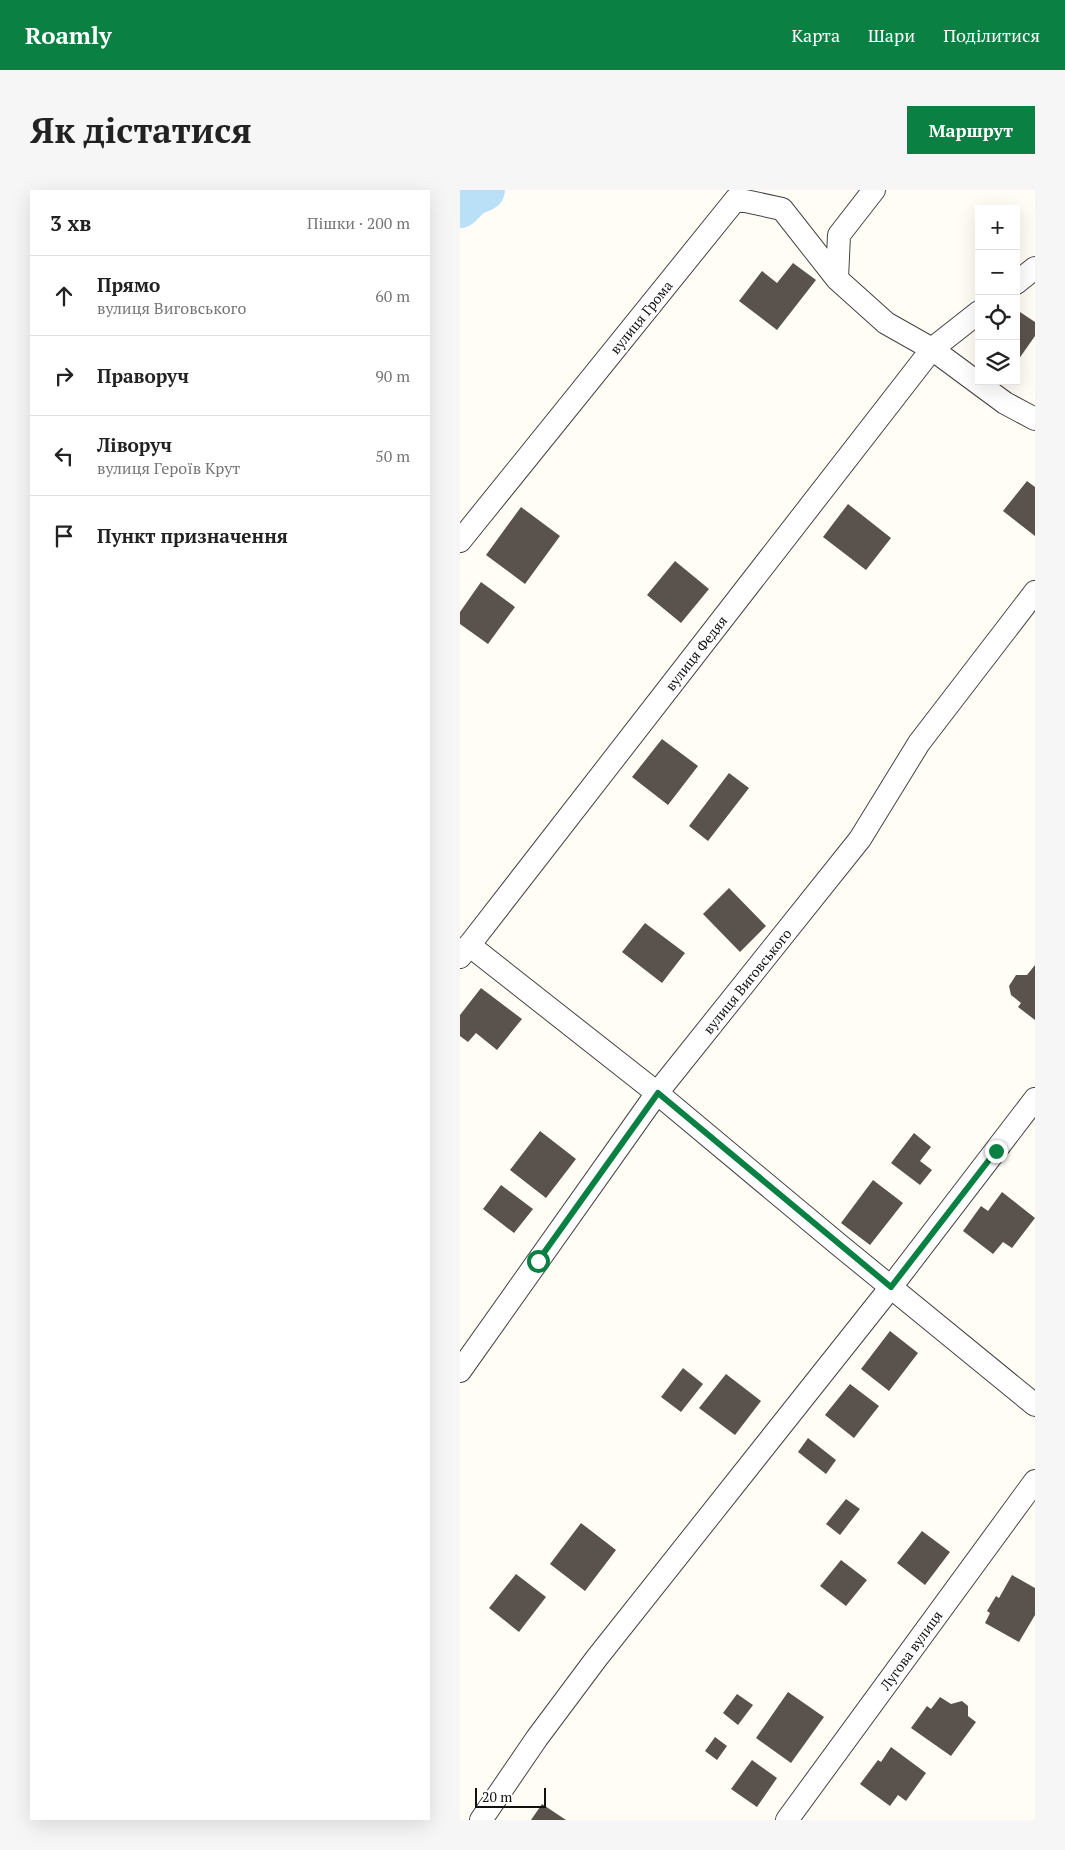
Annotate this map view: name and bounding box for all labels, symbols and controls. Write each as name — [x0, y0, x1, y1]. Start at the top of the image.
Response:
text: Roamly — [25, 19, 112, 51]
text: Карта — [791, 23, 840, 47]
text: Шари — [868, 23, 915, 47]
text: Поділитися — [943, 23, 1040, 47]
button: Маршрут — [907, 106, 1035, 154]
text: Як дістатися — [30, 107, 252, 153]
map controls — [975, 205, 1020, 385]
button: + — [975, 205, 1020, 250]
text: 3 хв — [50, 209, 91, 237]
text: Пішки · 200 m — [307, 212, 410, 234]
button: − — [975, 250, 1020, 295]
text: Прямо — [97, 272, 160, 297]
street label: вулиця Грома — [605, 276, 677, 358]
icon: ahead — [50, 282, 78, 310]
text: 60 m — [375, 285, 410, 307]
button: locate — [975, 295, 1020, 340]
text: вулиця Виговського — [97, 297, 246, 319]
button: layers — [975, 340, 1020, 385]
icon: right — [50, 362, 78, 390]
text: Праворуч — [97, 363, 189, 388]
text: 90 m — [375, 365, 410, 387]
text: Ліворуч — [97, 432, 172, 457]
icon: left — [50, 442, 78, 470]
text: 50 m — [375, 445, 410, 467]
text: вулиця Героїв Крут — [97, 457, 240, 479]
icon: arrive — [50, 522, 78, 550]
text: Пункт призначення — [97, 523, 288, 548]
street label: вулиця Федяя — [661, 612, 731, 694]
street label: вулиця Виговського — [699, 924, 796, 1038]
route end — [985, 1140, 1008, 1163]
route start — [527, 1250, 550, 1273]
street label: Лугова вулиця — [875, 1606, 946, 1694]
scale bar — [475, 1785, 546, 1808]
text: 20 m — [482, 1787, 512, 1806]

